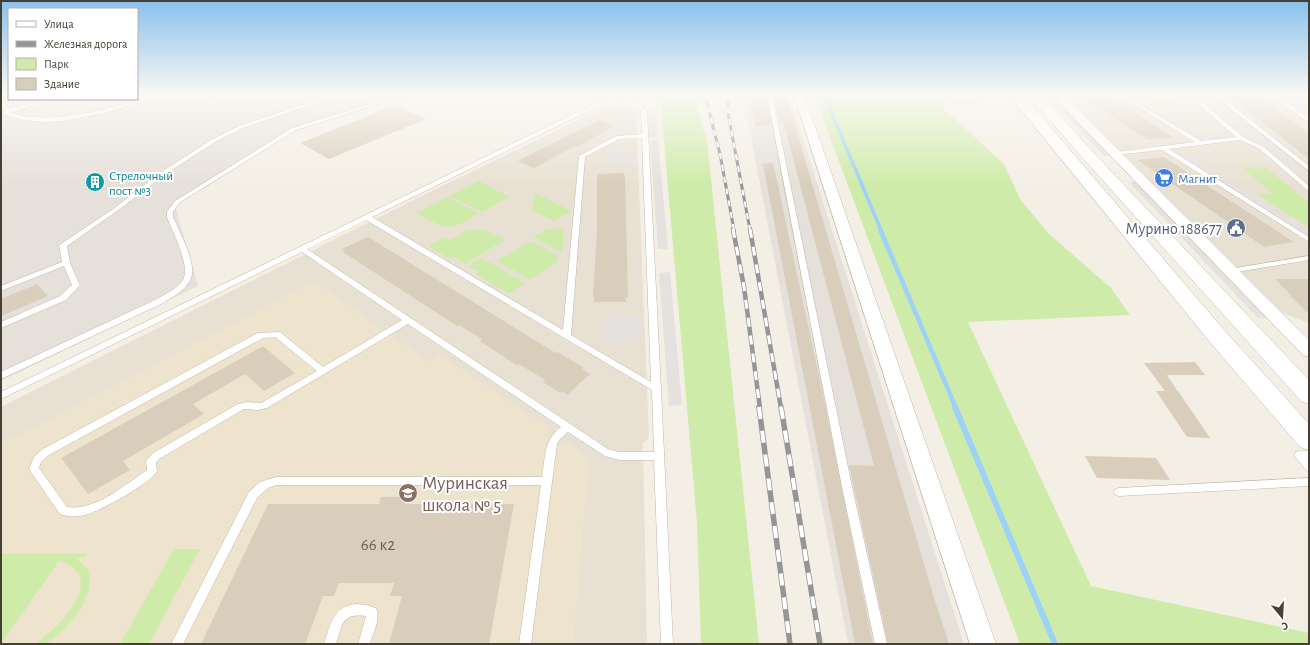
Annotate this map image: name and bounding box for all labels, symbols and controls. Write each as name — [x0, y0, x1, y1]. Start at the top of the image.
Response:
legend — [8, 8, 138, 100]
text: Улица — [44, 18, 74, 30]
text: Железная дорога — [44, 38, 128, 50]
text: Парк — [44, 58, 69, 70]
text: Здание — [44, 78, 80, 90]
supermarket icon: Магнит — [1153, 167, 1175, 189]
place label: Стрелочный пост №3 — [109, 170, 173, 198]
building icon: Стрелочный пост №3 — [84, 171, 106, 193]
place label: Магнит — [1178, 173, 1217, 186]
public building icon: Мурино 188677 — [1225, 217, 1247, 239]
place label: Мурино 188677 — [1126, 221, 1222, 238]
place label: Муринская школа № 5 — [422, 474, 508, 515]
school or university icon: Муринская школа № 5 — [397, 482, 419, 504]
house number: 66 к2 — [361, 536, 395, 553]
north arrow — [1262, 597, 1302, 637]
text: С — [1280, 620, 1290, 632]

